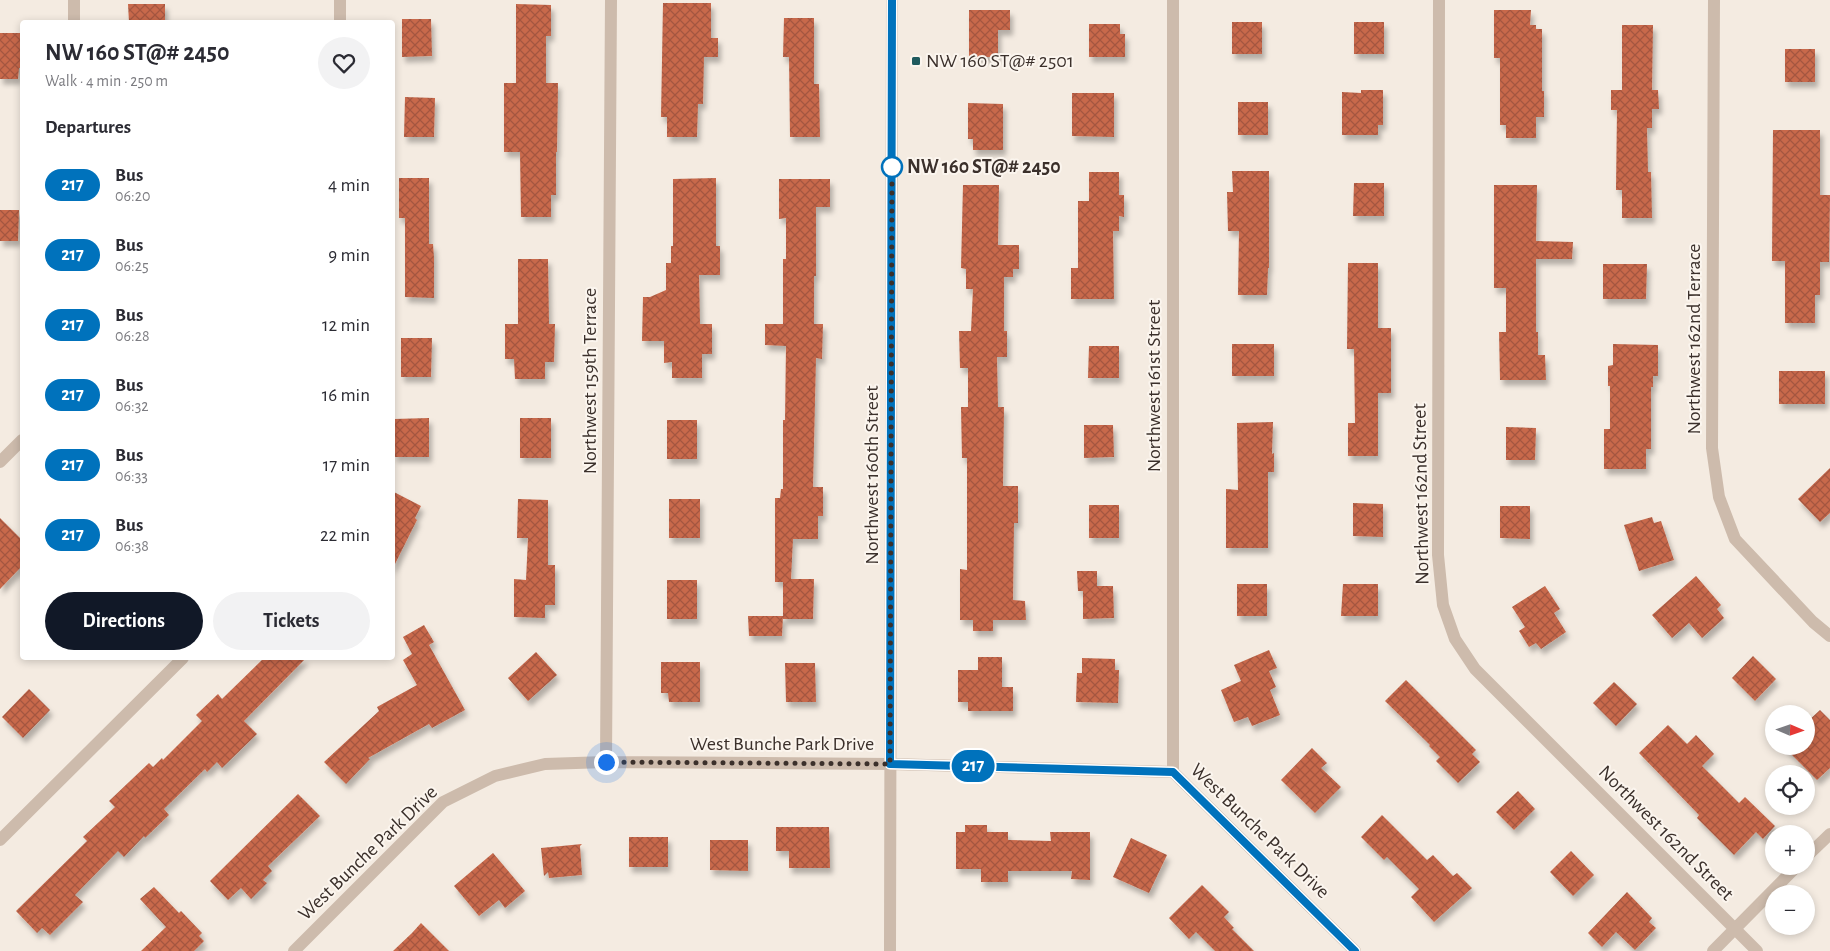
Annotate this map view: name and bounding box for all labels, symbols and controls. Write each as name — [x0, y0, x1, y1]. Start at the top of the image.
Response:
button: heart — [318, 37, 370, 89]
text: NW 160 ST@# 2450 — [45, 41, 229, 65]
place label: NW 160 ST@# 2501 — [926, 51, 1074, 71]
marker: NW 160 ST@# 2501 — [910, 55, 922, 67]
text: Walk · 4 min · 250 m — [45, 73, 168, 89]
text: Departures — [45, 118, 131, 137]
marker: NW 160 ST@# 2450 — [881, 156, 903, 178]
place label: NW 160 ST@# 2450 — [907, 157, 1061, 177]
text: Bus — [115, 166, 143, 185]
text: 217 — [61, 176, 84, 194]
text: 4 min — [328, 176, 370, 195]
text: 06:20 — [115, 188, 150, 204]
text: Bus — [115, 236, 143, 255]
street label: Northwest 162nd Terrace — [1684, 243, 1704, 435]
text: 217 — [61, 246, 84, 264]
text: 9 min — [328, 246, 370, 265]
text: 06:25 — [115, 258, 149, 274]
street label: Northwest 159th Terrace — [580, 288, 600, 474]
street label: Northwest 161st Street — [1144, 299, 1164, 472]
text: Bus — [115, 306, 143, 325]
text: 217 — [61, 316, 84, 334]
text: 12 min — [322, 316, 370, 335]
text: 06:28 — [115, 328, 150, 344]
text: Bus — [115, 376, 143, 395]
street label: Northwest 160th Street — [862, 385, 882, 565]
text: 217 — [61, 386, 84, 404]
text: 16 min — [322, 386, 370, 405]
text: 06:32 — [115, 398, 149, 414]
street label: Northwest 162nd Street — [1409, 402, 1433, 585]
text: Bus — [115, 446, 143, 465]
text: 217 — [61, 456, 84, 474]
text: 17 min — [323, 456, 370, 475]
text: 06:33 — [115, 468, 148, 484]
text: Bus — [115, 516, 143, 535]
text: 217 — [61, 526, 84, 544]
text: 22 min — [320, 526, 370, 545]
text: 06:38 — [115, 538, 149, 554]
button: Directions — [45, 592, 203, 650]
button: Tickets — [213, 592, 370, 650]
north arrow — [1765, 705, 1815, 755]
map controls — [1765, 705, 1815, 935]
street label: West Bunche Park Drive — [690, 734, 874, 754]
your location — [594, 750, 619, 775]
line badge: 217 — [944, 750, 1002, 782]
text: 217 — [962, 757, 984, 775]
street label: West Bunche Park Drive — [1187, 760, 1333, 902]
street label: Northwest 162nd Street — [1595, 762, 1738, 905]
button: locate — [1765, 765, 1815, 815]
street label: West Bunche Park Drive — [295, 782, 441, 924]
button: + — [1765, 825, 1815, 875]
button: − — [1765, 885, 1815, 935]

